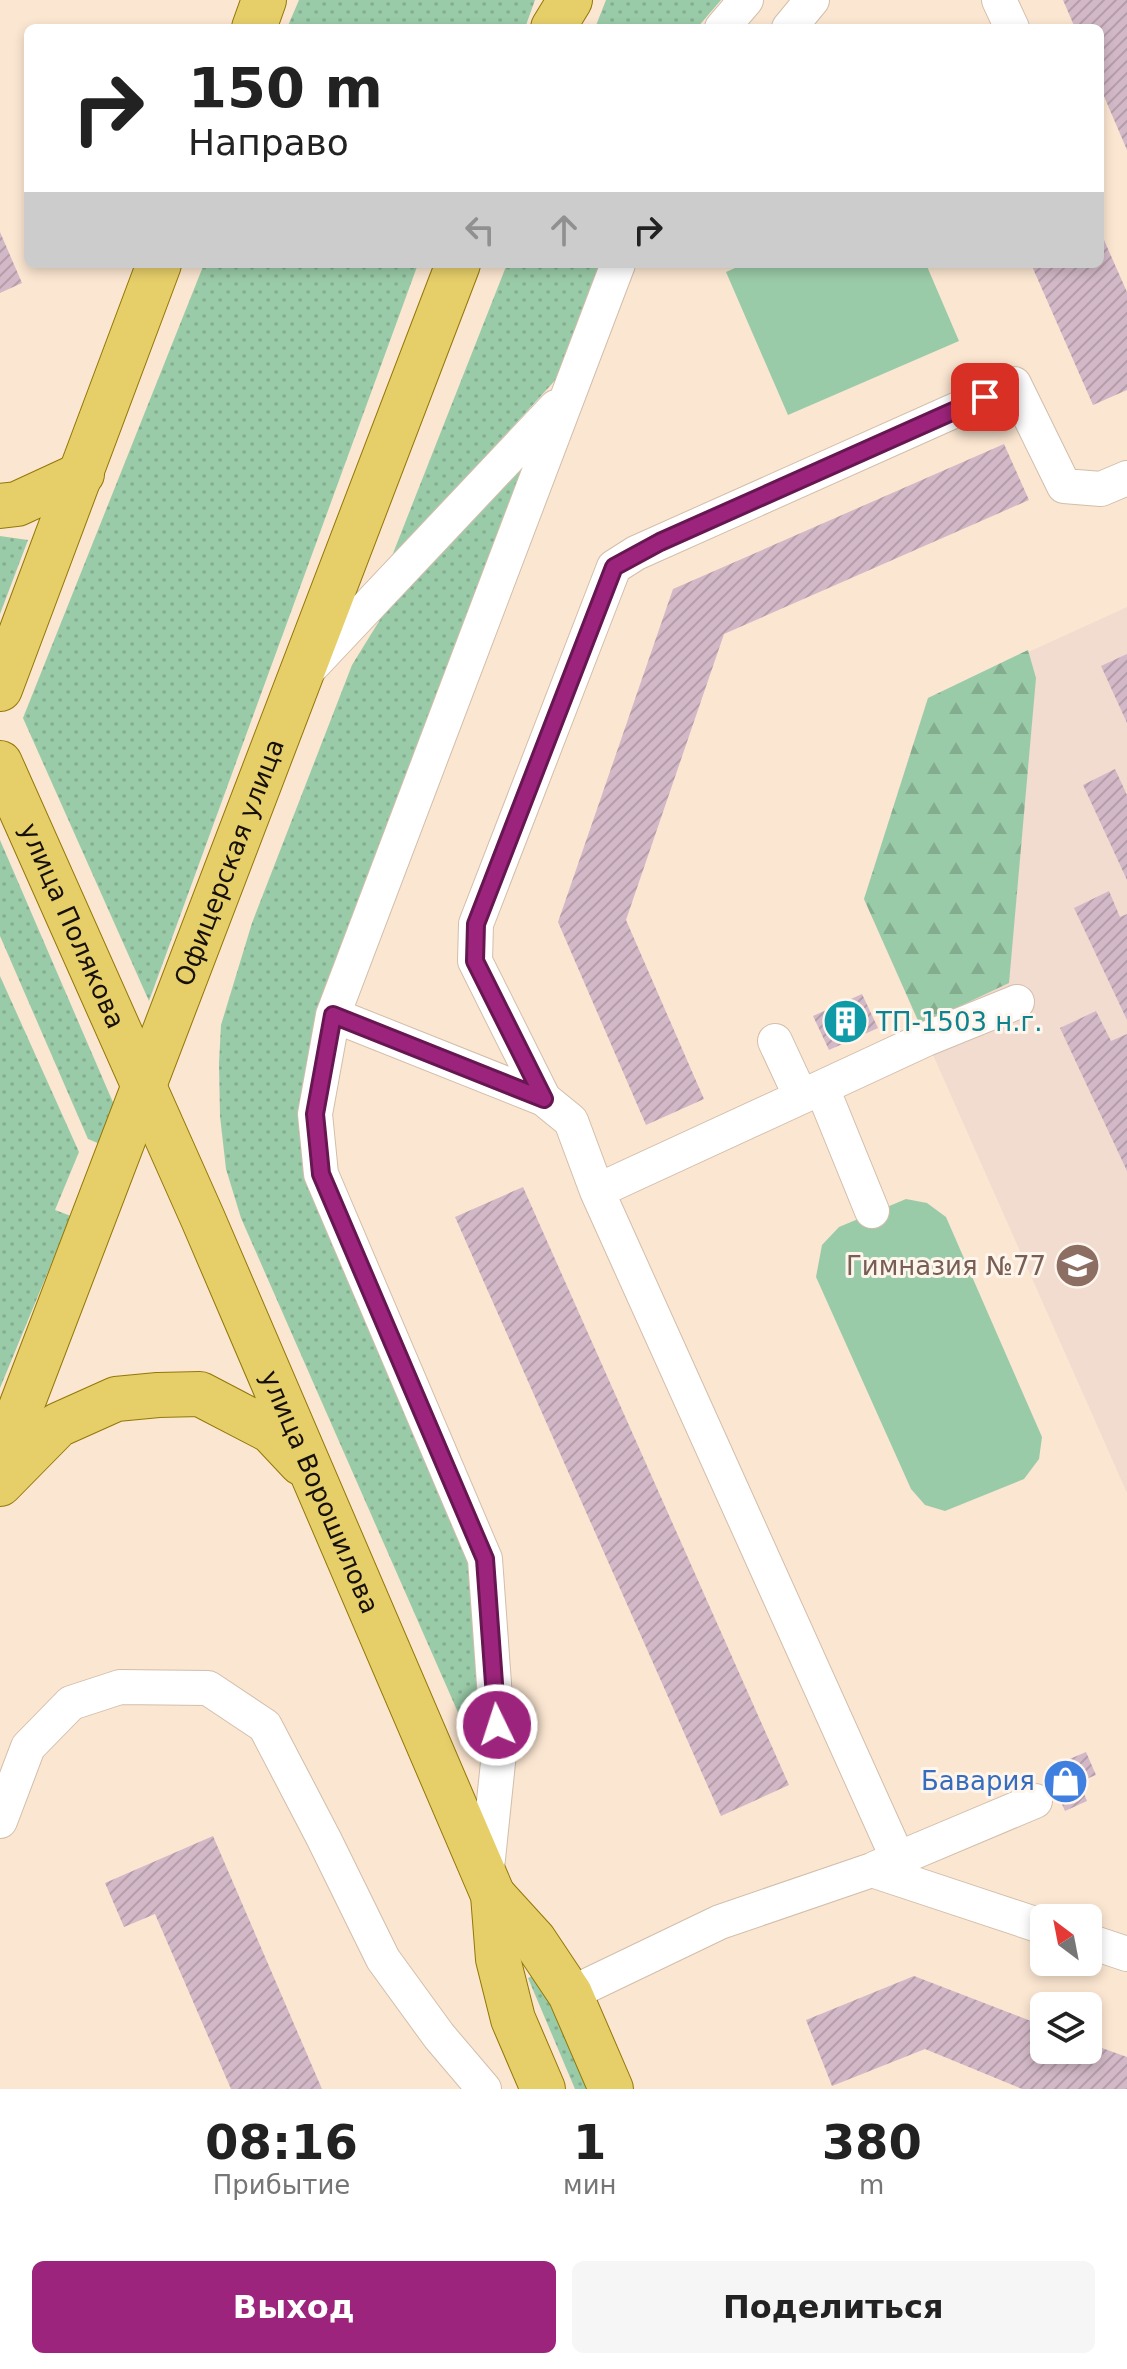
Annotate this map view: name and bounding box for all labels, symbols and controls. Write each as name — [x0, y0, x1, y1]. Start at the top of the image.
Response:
text: 150 m — [188, 55, 383, 120]
icon: right — [56, 56, 160, 160]
text: Направо — [188, 122, 349, 163]
icon: left — [458, 208, 502, 252]
icon: ahead — [542, 208, 586, 252]
icon: right — [626, 208, 670, 252]
pin — [951, 363, 1019, 431]
icon: arrive — [963, 375, 1007, 419]
street label: Офицерская улица — [168, 734, 290, 990]
street label: улица Полякова — [14, 818, 131, 1033]
building icon: ТП-1503 н.г. — [821, 998, 869, 1046]
place label: ТП-1503 н.г. — [875, 1007, 1042, 1037]
school or university icon: Гимназия №77 — [1053, 1242, 1101, 1290]
place label: Гимназия №77 — [846, 1251, 1046, 1281]
street label: улица Ворошилова — [255, 1366, 385, 1618]
position arrow — [455, 1683, 539, 1767]
shop icon: Бавария — [1042, 1757, 1090, 1805]
place label: Бавария — [921, 1766, 1035, 1796]
north arrow — [1030, 1904, 1102, 1976]
map controls — [1030, 1904, 1102, 2064]
button: layers — [1030, 1992, 1102, 2064]
text: 08:16 — [205, 2114, 358, 2170]
text: 1 — [573, 2114, 606, 2170]
text: 380 — [822, 2114, 922, 2170]
text: Прибытие — [213, 2170, 350, 2200]
text: мин — [563, 2170, 617, 2200]
text: m — [859, 2170, 884, 2200]
button: Выход — [32, 2261, 556, 2353]
button: Поделиться — [572, 2261, 1095, 2353]

